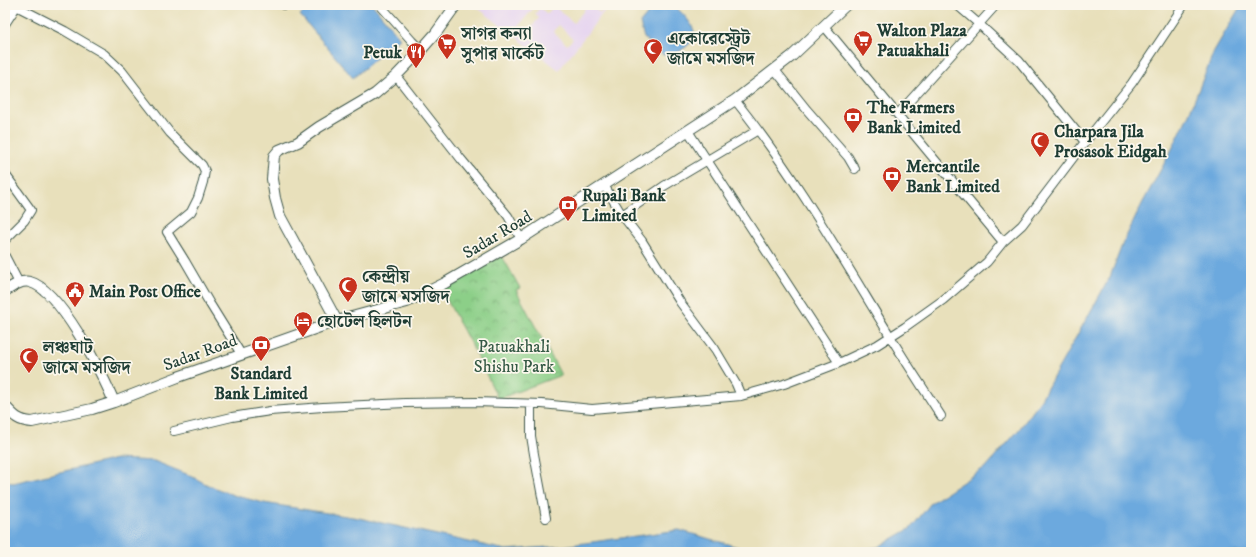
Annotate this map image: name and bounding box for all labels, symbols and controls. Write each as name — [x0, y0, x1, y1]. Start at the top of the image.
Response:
place label: Walton Plaza Patuakhali — [876, 20, 968, 62]
place label: সাগর কন্যা সুপার মার্কেট — [460, 23, 545, 65]
place label: একোরেস্ট্রেট জামে মসজিদ — [666, 27, 755, 70]
supermarket icon: Walton Plaza Patuakhali — [852, 29, 874, 57]
supermarket icon: সাগর কন্যা সুপার মার্কেট — [436, 32, 458, 60]
mosque icon: একোরেস্ট্রেট জামে মসজিদ — [642, 37, 664, 65]
restaurant icon: Petuk — [405, 41, 427, 69]
place label: Petuk — [363, 42, 403, 64]
place label: The Farmers Bank Limited — [866, 97, 961, 139]
bank icon: The Farmers Bank Limited — [842, 106, 864, 134]
place label: Charpara Jila Prosasok Eidgah — [1054, 121, 1167, 163]
mosque icon: Charpara Jila Prosasok Eidgah — [1029, 130, 1051, 158]
place label: Mercantile Bank Limited — [906, 156, 1000, 198]
bank icon: Mercantile Bank Limited — [881, 165, 903, 193]
place label: Rupali Bank Limited — [582, 185, 666, 227]
bank icon: Rupali Bank Limited — [557, 194, 579, 222]
street label: Sadar Road — [459, 205, 537, 264]
place label: কেন্দ্রীয় জামে মসজিদ — [361, 265, 450, 308]
mosque icon: কেন্দ্রীয় জামে মসজিদ — [337, 275, 359, 303]
public building icon: Main Post Office — [64, 280, 86, 308]
place label: Main Post Office — [89, 281, 201, 303]
hotel icon: হোটেল হিলটন — [292, 310, 314, 338]
place label: হোটেল হিলটন — [317, 310, 413, 333]
street label: Sadar Road — [160, 329, 241, 376]
bank icon: Standard Bank Limited — [250, 334, 272, 362]
place label: লঞ্চঘাট জামে মসজিদ — [42, 336, 131, 379]
park label: Patuakhali Shishu Park — [474, 336, 555, 378]
mosque icon: লঞ্চঘাট জামে মসজিদ — [18, 346, 40, 374]
place label: Standard Bank Limited — [214, 363, 308, 405]

